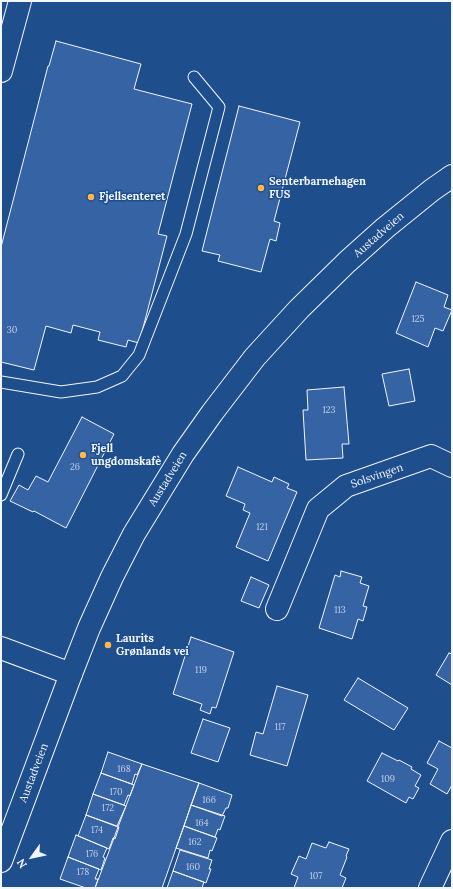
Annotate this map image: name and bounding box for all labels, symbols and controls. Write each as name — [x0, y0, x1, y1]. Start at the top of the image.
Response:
place label: Senterbarnehagen FUS — [269, 175, 366, 201]
marker: Senterbarnehagen FUS — [256, 183, 266, 193]
place label: Fjellsenteret — [99, 190, 166, 204]
marker: Fjellsenteret — [86, 192, 96, 202]
street label: Austadveien — [351, 210, 407, 260]
house number: 125 — [411, 314, 425, 324]
house number: 30 — [7, 325, 17, 335]
house number: 123 — [323, 405, 335, 415]
place label: Fjell ungdomskafè — [91, 442, 161, 468]
street label: Austadveien — [146, 449, 190, 509]
marker: Fjell ungdomskafè — [78, 450, 88, 460]
street label: Solsvingen — [349, 461, 405, 491]
house number: 26 — [70, 462, 80, 472]
house number: 121 — [256, 522, 268, 532]
house number: 113 — [334, 605, 346, 615]
place label: Laurits Grønlands vei — [116, 632, 189, 658]
marker: Laurits Grønlands vei — [103, 640, 113, 650]
house number: 119 — [195, 665, 207, 675]
house number: 117 — [275, 722, 285, 732]
street label: Austadveien — [17, 742, 51, 804]
house number: 168 — [117, 764, 131, 774]
house number: 109 — [381, 774, 395, 784]
house number: 170 — [109, 787, 123, 797]
house number: 166 — [202, 795, 216, 805]
house number: 172 — [102, 803, 114, 813]
house number: 164 — [195, 818, 209, 828]
house number: 174 — [91, 825, 103, 835]
north arrow — [12, 837, 52, 877]
house number: 162 — [188, 837, 202, 847]
house number: 176 — [86, 849, 98, 859]
text: N — [14, 856, 30, 871]
house number: 160 — [186, 862, 200, 872]
house number: 178 — [77, 867, 89, 877]
house number: 107 — [310, 871, 322, 881]

